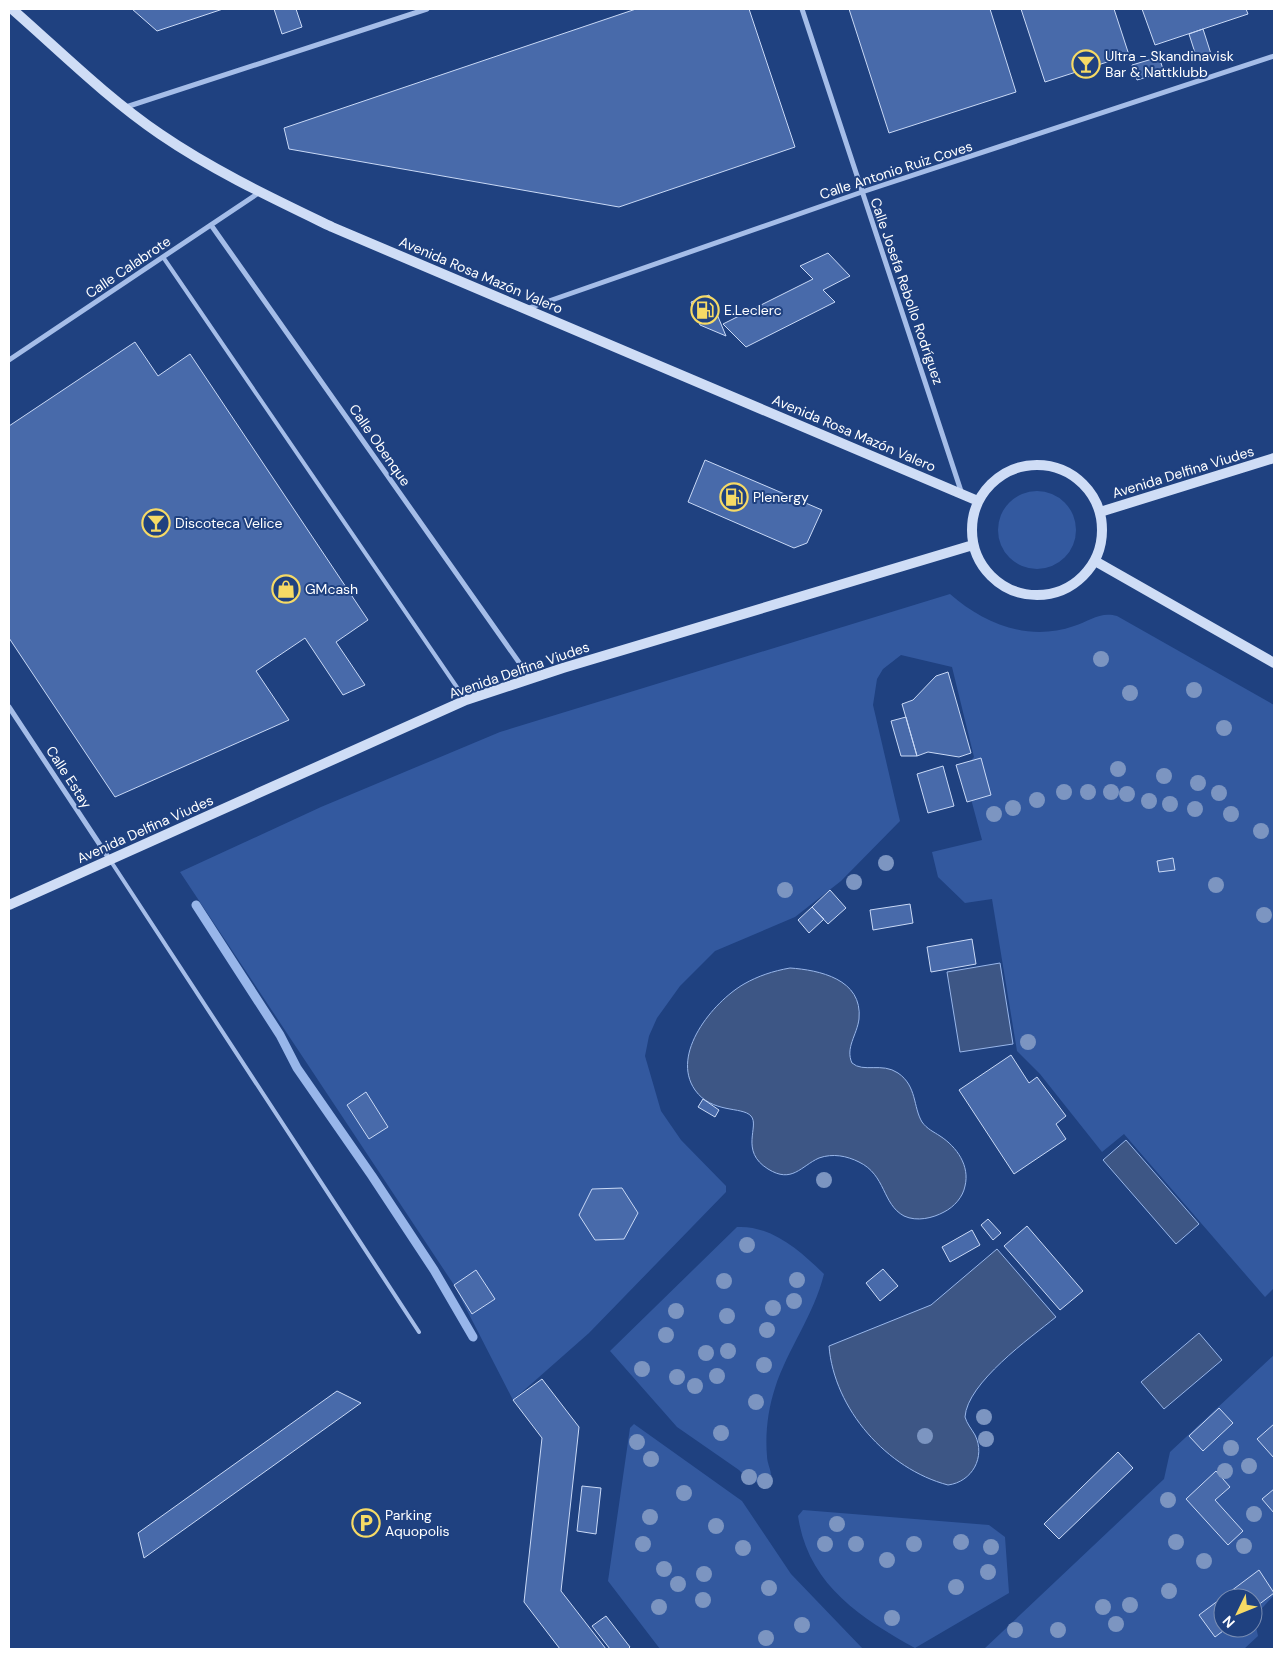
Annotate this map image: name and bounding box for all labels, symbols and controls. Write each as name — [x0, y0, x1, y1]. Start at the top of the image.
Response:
place label: Ultra - Skandinavisk Bar & Nattklubb — [1105, 47, 1234, 81]
bar icon: Ultra - Skandinavisk Bar & Nattklubb — [1071, 49, 1101, 79]
street label: Calle Antonio Ruiz Coves — [817, 137, 975, 203]
street label: Calle Josefa Rebollo Rodríguez — [867, 195, 947, 387]
street label: Calle Calabrote — [82, 232, 174, 302]
street label: Avenida Rosa Mazón Valero — [396, 232, 566, 318]
fuel station icon: E.Leclerc — [690, 295, 720, 325]
place label: E.Leclerc — [724, 301, 782, 319]
street label: Avenida Rosa Mazón Valero — [769, 390, 939, 476]
street label: Calle Obenque — [345, 401, 415, 489]
street label: Avenida Delfina Viudes — [1110, 442, 1256, 502]
fuel station icon: Plenergy — [719, 482, 749, 512]
place label: Plenergy — [753, 488, 809, 506]
bar icon: Discoteca Velice — [141, 508, 171, 538]
place label: Discoteca Velice — [175, 514, 283, 532]
shop icon: GMcash — [271, 574, 301, 604]
place label: GMcash — [305, 580, 358, 598]
street label: Avenida Delfina Viudes — [446, 637, 592, 703]
street label: Calle Estay — [42, 742, 96, 812]
street label: Avenida Delfina Viudes — [74, 791, 216, 867]
place label: Parking Aquopolis — [385, 1506, 450, 1540]
parking icon: Parking Aquopolis — [351, 1508, 381, 1538]
north arrow — [1213, 1588, 1263, 1638]
text: N — [1218, 1612, 1239, 1632]

